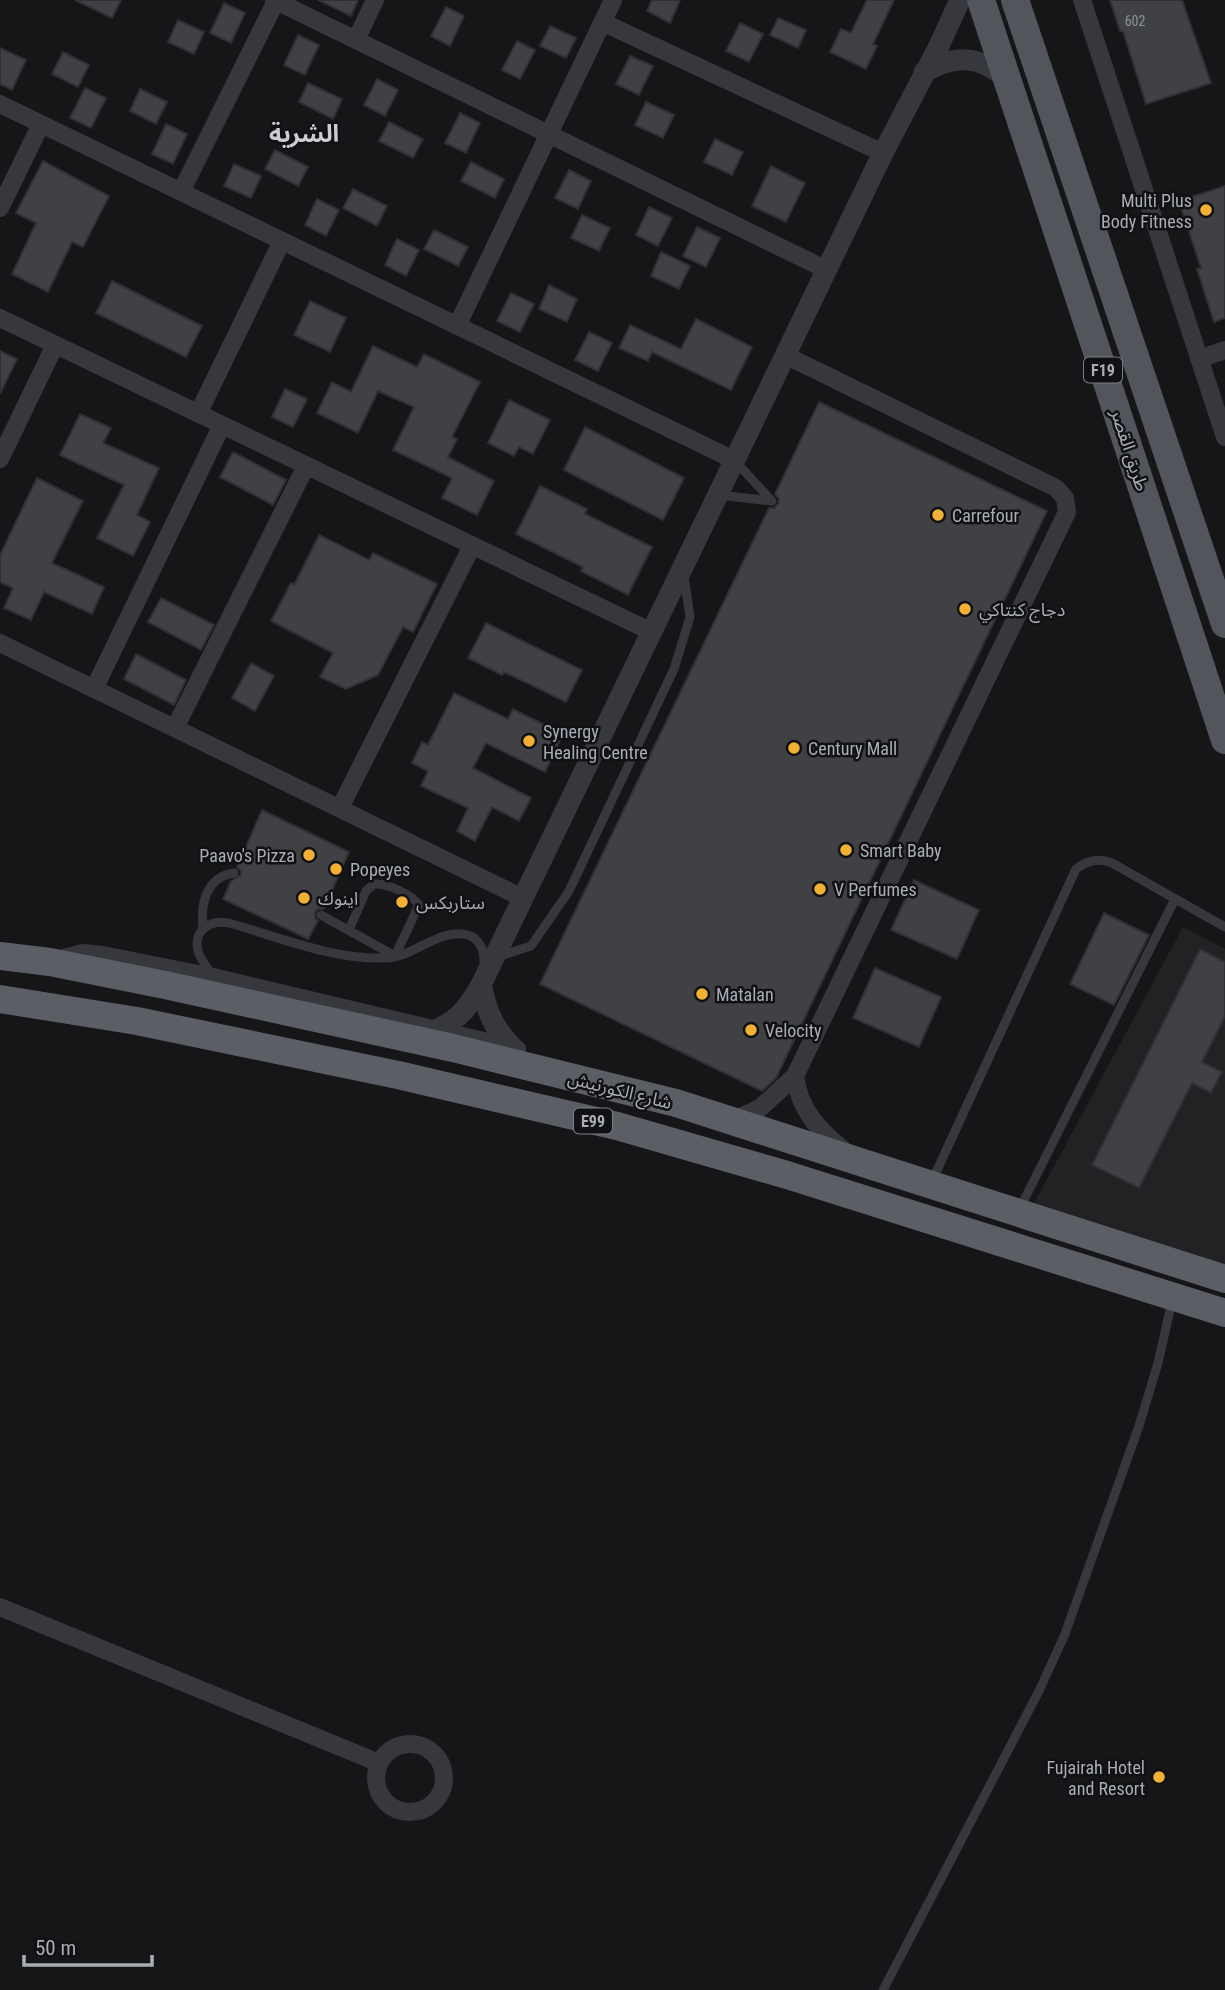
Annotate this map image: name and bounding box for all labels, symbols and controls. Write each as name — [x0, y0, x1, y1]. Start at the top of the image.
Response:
house number: 602 — [1125, 13, 1145, 29]
district label: الشرية — [269, 120, 339, 148]
place label: Multi Plus Body Fitness — [1101, 190, 1192, 232]
marker: Multi Plus Body Fitness — [1198, 202, 1214, 218]
road number: F19 — [1084, 358, 1122, 382]
street label: طريق القصر — [1106, 405, 1153, 494]
place label: Carrefour — [952, 505, 1019, 526]
marker: Carrefour — [930, 507, 946, 523]
place label: دجاج كنتاكي — [979, 599, 1065, 623]
marker: دجاج كنتاكي — [957, 601, 973, 617]
place label: Synergy Healing Centre — [543, 721, 648, 763]
marker: Synergy Healing Centre — [521, 733, 537, 749]
place label: Century Mall — [808, 738, 897, 759]
marker: Century Mall — [786, 740, 802, 756]
place label: Smart Baby — [860, 840, 942, 861]
marker: Smart Baby — [838, 842, 854, 858]
place label: Paavo's Pizza — [199, 845, 295, 866]
marker: Paavo's Pizza — [301, 847, 317, 863]
place label: Popeyes — [350, 859, 410, 880]
marker: Popeyes — [328, 861, 344, 877]
place label: V Perfumes — [834, 879, 917, 900]
marker: V Perfumes — [812, 881, 828, 897]
place label: اينوك — [318, 888, 358, 910]
marker: اينوك — [296, 890, 312, 906]
place label: ستاربكس — [416, 892, 485, 914]
marker: ستاربكس — [394, 894, 410, 910]
place label: Matalan — [716, 984, 774, 1005]
marker: Matalan — [694, 986, 710, 1002]
place label: Velocity — [765, 1020, 822, 1041]
marker: Velocity — [743, 1022, 759, 1038]
street label: شارع الكورنيش — [565, 1067, 674, 1117]
road number: E99 — [574, 1108, 612, 1134]
place label: Fujairah Hotel and Resort — [1046, 1757, 1145, 1799]
marker: Fujairah Hotel and Resort — [1151, 1769, 1167, 1785]
scale bar — [24, 1924, 152, 1968]
text: 50 m — [35, 1936, 76, 1960]

